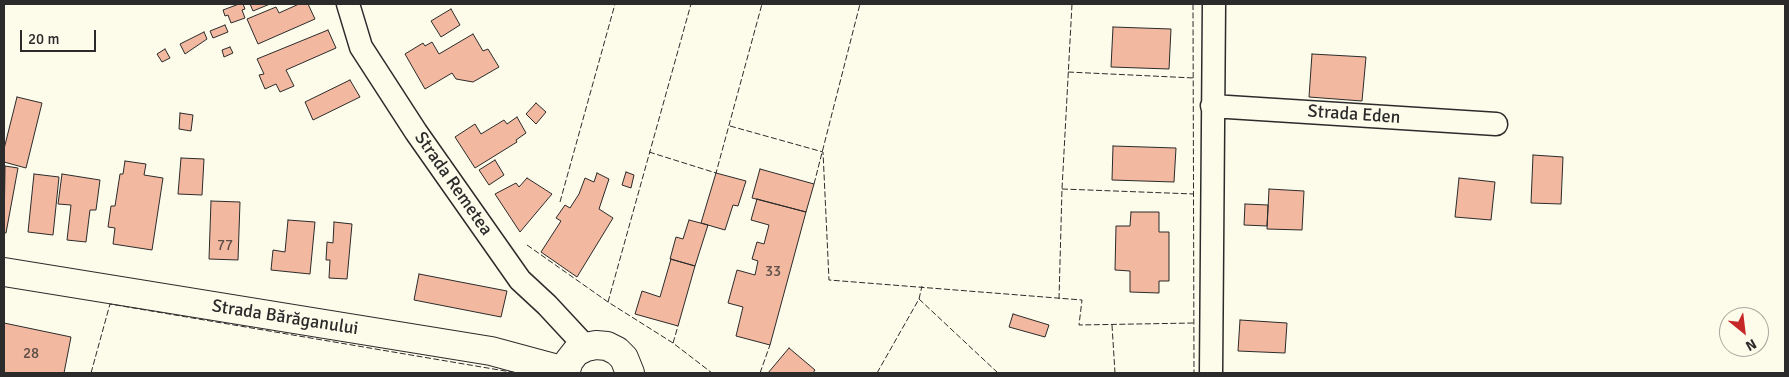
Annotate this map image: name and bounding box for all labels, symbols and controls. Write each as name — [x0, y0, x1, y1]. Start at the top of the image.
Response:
scale bar — [22, 20, 99, 52]
text: 20 m — [28, 30, 59, 48]
street label: Strada Eden — [1307, 101, 1401, 129]
street label: Strada Remetea — [409, 128, 497, 240]
house number: 77 — [217, 237, 233, 255]
house number: 33 — [765, 263, 781, 281]
street label: Strada Bărăganului — [210, 296, 360, 340]
north arrow — [1719, 307, 1769, 357]
text: N — [1743, 335, 1759, 354]
house number: 28 — [23, 345, 39, 363]

